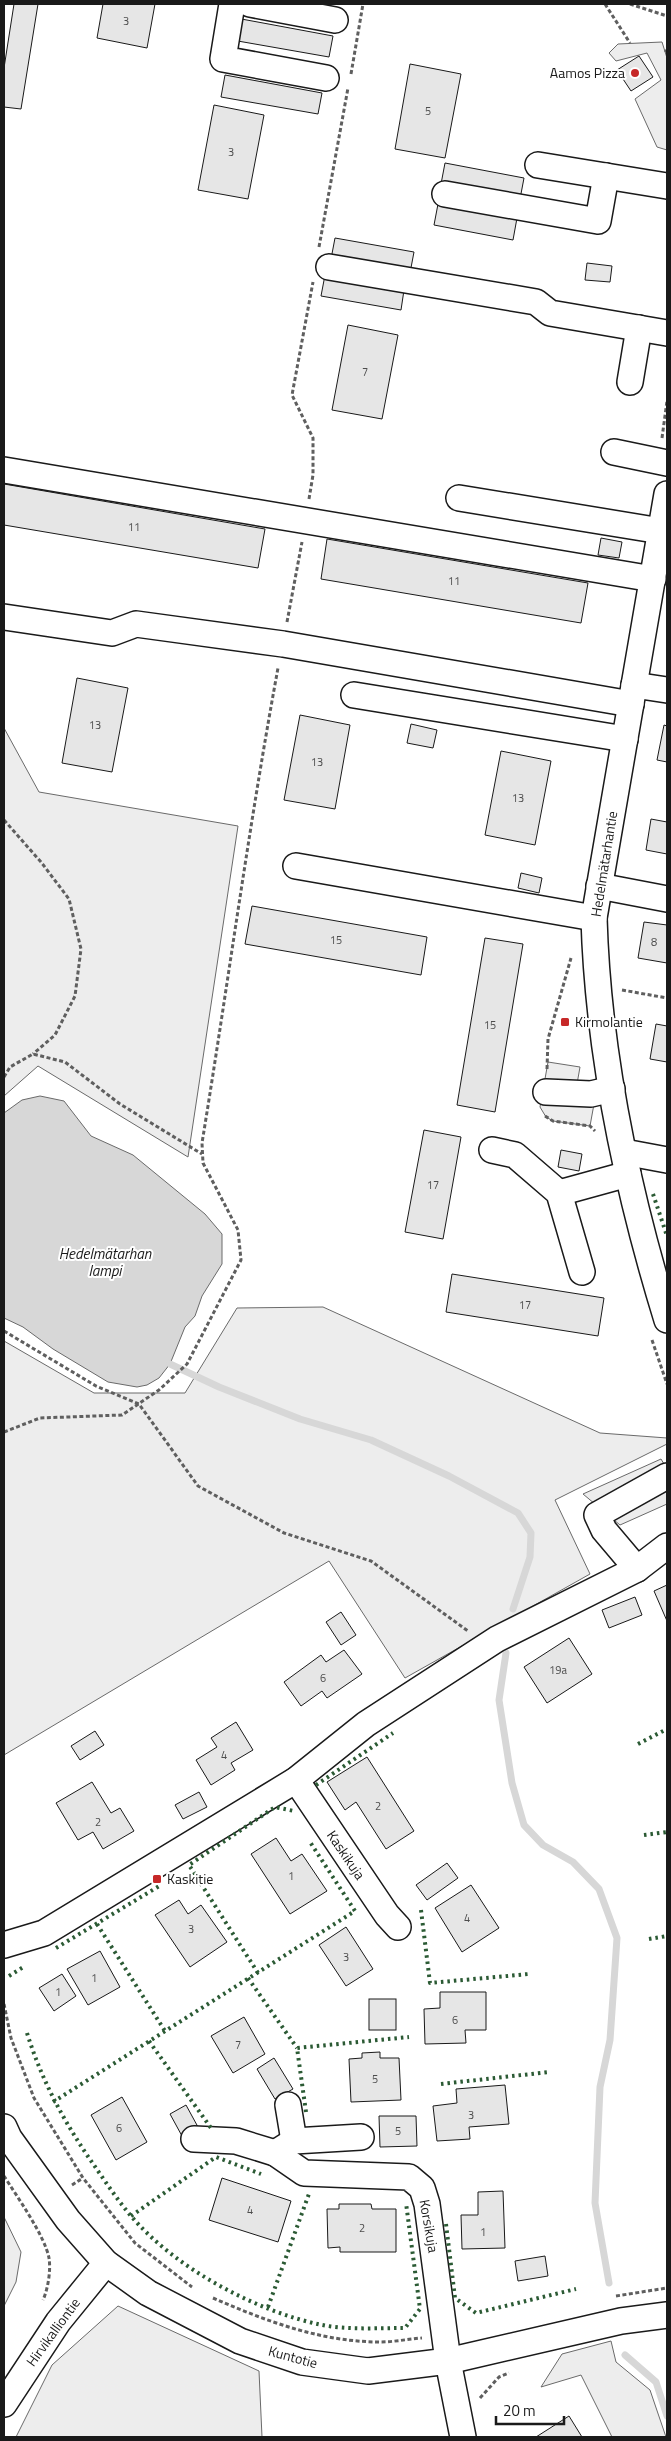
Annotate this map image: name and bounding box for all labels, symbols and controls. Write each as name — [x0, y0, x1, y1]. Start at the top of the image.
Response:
house number: 3 — [123, 13, 129, 29]
place label: Aamos Pizza — [550, 62, 625, 83]
marker: Aamos Pizza — [629, 67, 641, 79]
house number: 5 — [425, 103, 431, 119]
house number: 3 — [228, 144, 234, 160]
house number: 7 — [362, 364, 368, 380]
house number: 11 — [128, 519, 140, 535]
house number: 11 — [448, 573, 460, 589]
house number: 13 — [89, 717, 101, 733]
house number: 13 — [311, 754, 323, 770]
house number: 13 — [512, 790, 524, 806]
street label: Hedelmätarhantie — [585, 810, 622, 918]
house number: 15 — [330, 932, 342, 948]
house number: 8 — [651, 934, 657, 950]
place label: Kirmolantie — [575, 1011, 643, 1032]
marker: Kirmolantie — [559, 1016, 571, 1028]
house number: 15 — [484, 1017, 496, 1033]
house number: 17 — [427, 1177, 439, 1193]
water label: Hedelmätarhan lampi — [59, 1242, 152, 1282]
house number: 17 — [519, 1297, 531, 1313]
house number: 19a — [549, 1662, 567, 1678]
house number: 6 — [320, 1670, 326, 1686]
house number: 4 — [221, 1747, 227, 1763]
house number: 2 — [375, 1798, 381, 1814]
house number: 2 — [95, 1814, 101, 1830]
street label: Kaskikuja — [322, 1826, 371, 1884]
place label: Kaskitie — [167, 1868, 213, 1889]
house number: 1 — [288, 1868, 294, 1884]
marker: Kaskitie — [151, 1873, 163, 1885]
house number: 4 — [464, 1910, 470, 1926]
house number: 3 — [188, 1921, 194, 1937]
house number: 3 — [343, 1949, 349, 1965]
house number: 1 — [91, 1970, 97, 1986]
house number: 1 — [55, 1984, 61, 2000]
house number: 6 — [452, 2012, 458, 2028]
house number: 7 — [235, 2037, 241, 2053]
house number: 5 — [372, 2071, 378, 2087]
house number: 3 — [468, 2107, 474, 2123]
house number: 6 — [116, 2120, 122, 2136]
house number: 5 — [395, 2123, 401, 2139]
street label: Korsikuja — [414, 2198, 445, 2254]
house number: 4 — [247, 2202, 253, 2218]
house number: 2 — [359, 2220, 365, 2236]
house number: 1 — [480, 2224, 486, 2240]
street label: Hirvikalliontie — [21, 2293, 85, 2370]
street label: Kuntotie — [266, 2340, 320, 2373]
scale bar — [496, 2394, 564, 2426]
text: 20 m — [503, 2399, 536, 2422]

